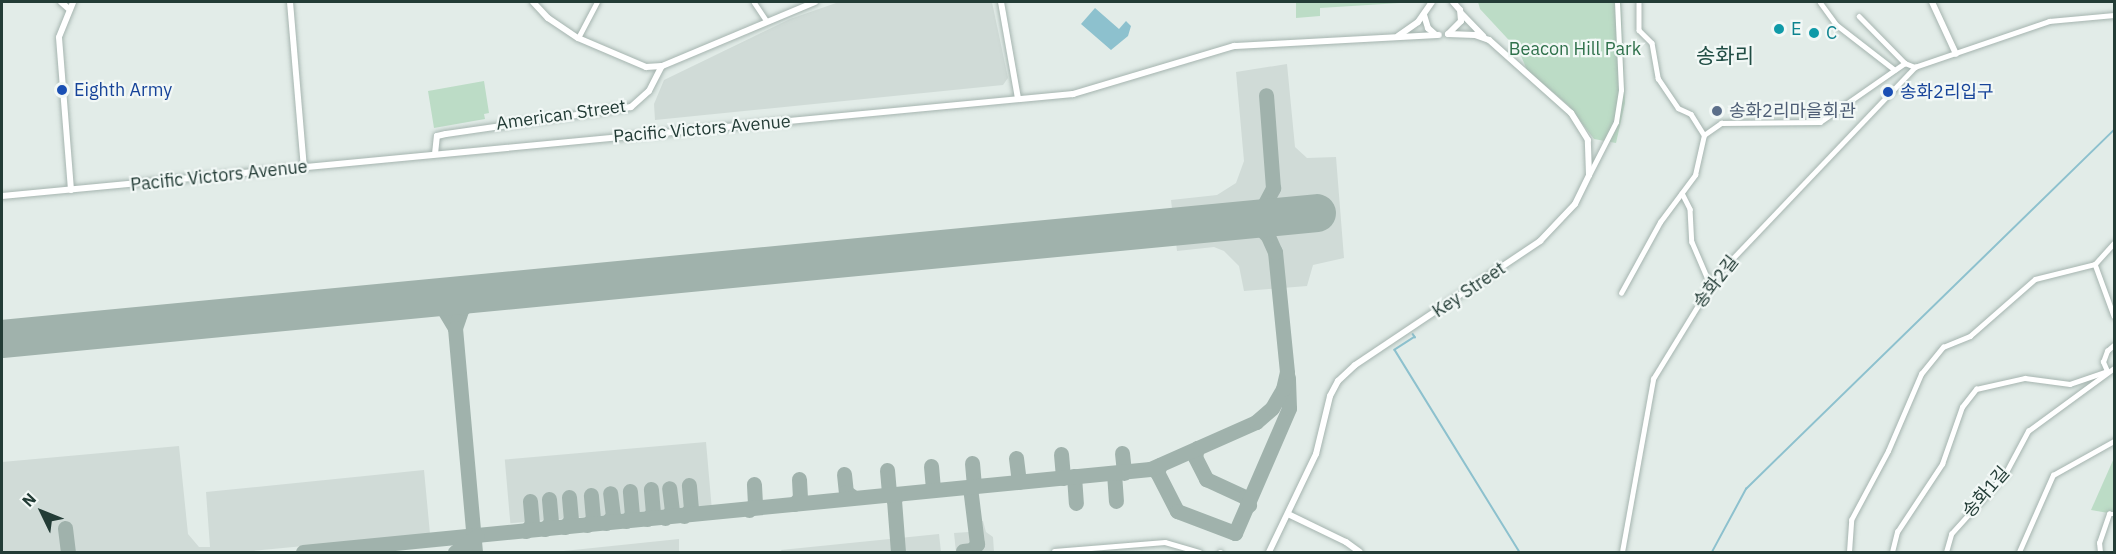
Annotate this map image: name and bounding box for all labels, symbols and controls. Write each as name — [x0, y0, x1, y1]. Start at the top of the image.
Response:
place label: E — [1791, 18, 1801, 40]
marker: E — [1772, 22, 1786, 36]
place label: C — [1826, 22, 1837, 44]
marker: C — [1807, 26, 1821, 40]
park label: Beacon Hill Park — [1509, 38, 1641, 60]
district label: 송화리 — [1696, 42, 1754, 68]
place label: Eighth Army — [74, 79, 172, 101]
place label: 송화2리입구 — [1900, 81, 1994, 103]
marker: Eighth Army — [55, 83, 69, 97]
marker: 송화2리입구 — [1881, 85, 1895, 99]
street label: American Street — [495, 95, 627, 135]
place label: 송화2리마을회관 — [1729, 100, 1856, 122]
marker: 송화2리마을회관 — [1710, 104, 1724, 118]
street label: Pacific Victors Avenue — [612, 110, 792, 148]
street label: Pacific Victors Avenue — [129, 156, 309, 196]
street label: 송화2길 — [1689, 252, 1743, 312]
street label: Key Street — [1428, 258, 1510, 322]
street label: 송화1길 — [1958, 462, 2014, 522]
north arrow — [12, 482, 72, 542]
text: N — [18, 489, 40, 511]

